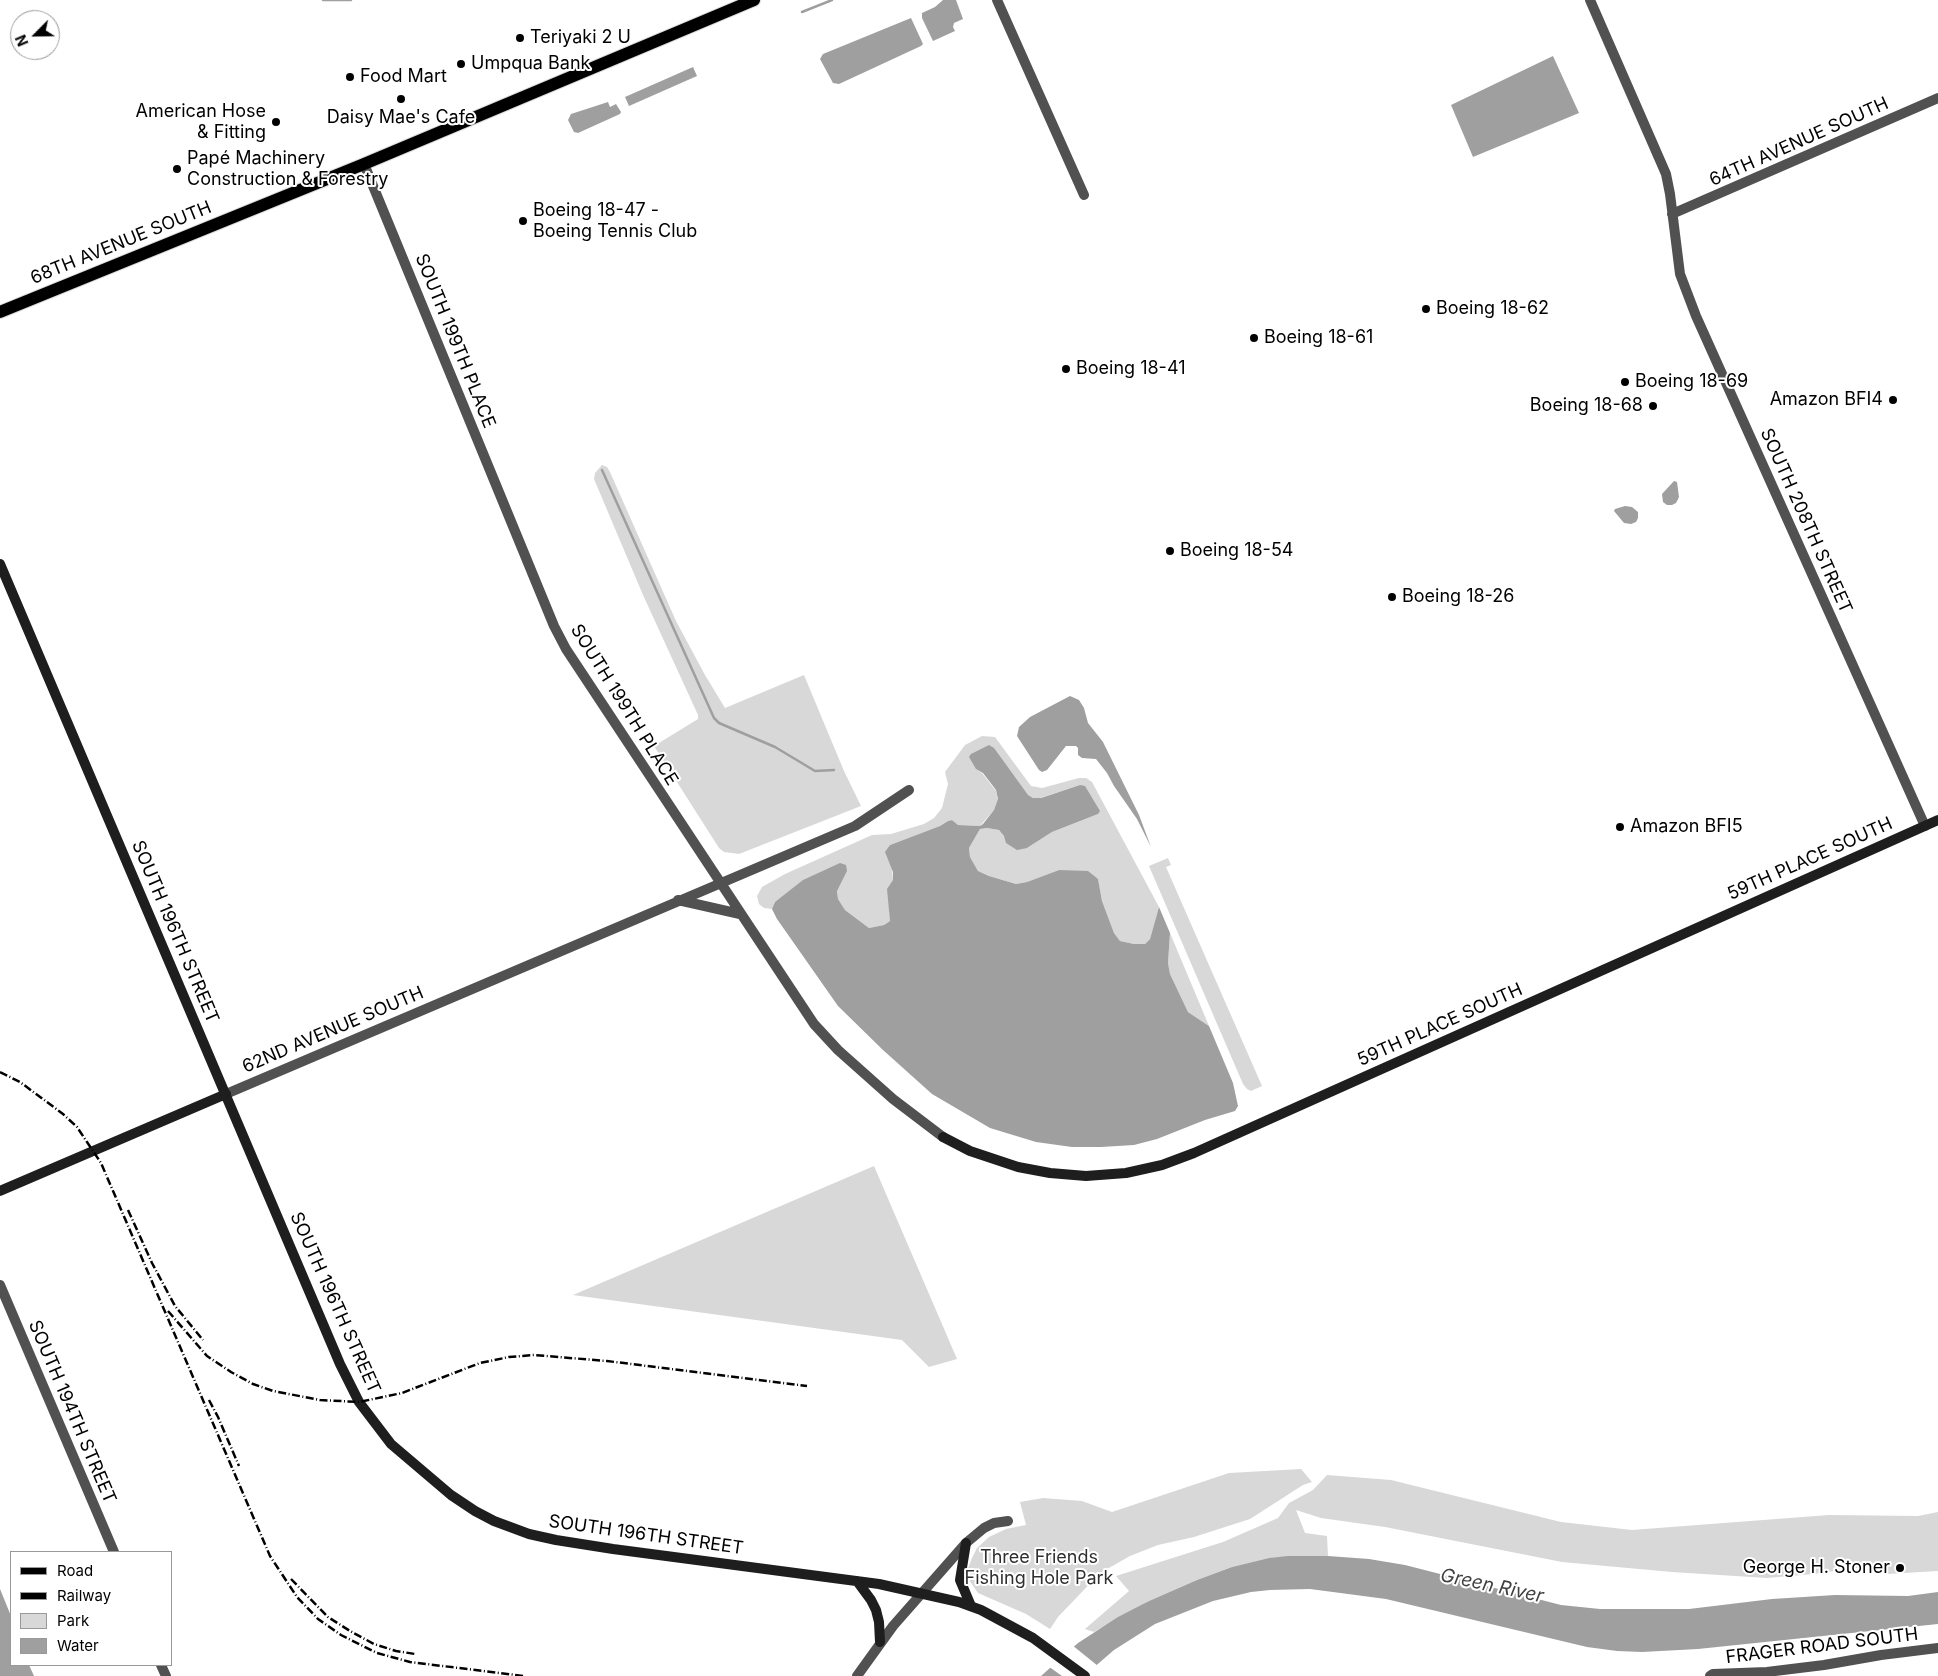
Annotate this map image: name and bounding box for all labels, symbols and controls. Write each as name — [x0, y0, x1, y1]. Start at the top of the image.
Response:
north arrow — [10, 10, 60, 60]
place label: Teriyaki 2 U — [530, 27, 631, 49]
text: N — [12, 32, 32, 49]
marker: Teriyaki 2 U — [514, 32, 526, 44]
place label: Umpqua Bank — [471, 53, 590, 75]
marker: Umpqua Bank — [455, 58, 467, 70]
place label: Food Mart — [360, 66, 447, 88]
marker: Food Mart — [344, 71, 356, 83]
marker: Daisy Mae's Cafe — [395, 93, 407, 105]
street label: 64TH AVENUE SOUTH — [1706, 93, 1892, 191]
place label: American Hose & Fitting — [135, 101, 266, 144]
place label: Daisy Mae's Cafe — [327, 107, 475, 129]
marker: American Hose & Fitting — [270, 116, 282, 128]
place label: Papé Machinery Construction & Forestry — [187, 148, 388, 190]
marker: Papé Machinery Construction & Forestry — [171, 163, 183, 175]
street label: 68TH AVENUE SOUTH — [27, 197, 215, 289]
place label: Boeing 18-47 - Boeing Tennis Club — [533, 200, 697, 242]
marker: Boeing 18-47 - Boeing Tennis Club — [517, 215, 529, 227]
street label: SOUTH 199TH PLACE — [410, 251, 500, 431]
place label: Boeing 18-62 — [1436, 298, 1549, 320]
marker: Boeing 18-62 — [1420, 303, 1432, 315]
place label: Boeing 18-61 — [1264, 327, 1373, 349]
marker: Boeing 18-61 — [1248, 332, 1260, 344]
place label: Boeing 18-41 — [1076, 358, 1185, 380]
marker: Boeing 18-41 — [1060, 363, 1072, 375]
place label: Boeing 18-69 — [1635, 371, 1748, 393]
marker: Boeing 18-69 — [1619, 376, 1631, 388]
place label: Amazon BFI4 — [1770, 389, 1883, 411]
marker: Amazon BFI4 — [1887, 394, 1899, 406]
place label: Boeing 18-68 — [1530, 395, 1643, 417]
marker: Boeing 18-68 — [1647, 400, 1659, 412]
street label: SOUTH 208TH STREET — [1755, 425, 1857, 617]
place label: Boeing 18-54 — [1180, 540, 1293, 562]
marker: Boeing 18-54 — [1164, 545, 1176, 557]
place label: Boeing 18-26 — [1402, 586, 1514, 608]
marker: Boeing 18-26 — [1386, 591, 1398, 603]
street label: SOUTH 199TH PLACE — [566, 620, 682, 790]
street label: 59TH PLACE SOUTH — [1724, 813, 1896, 905]
place label: Amazon BFI5 — [1630, 816, 1743, 838]
marker: Amazon BFI5 — [1614, 821, 1626, 833]
street label: SOUTH 196TH STREET — [127, 837, 223, 1027]
street label: 59TH PLACE SOUTH — [1354, 979, 1526, 1071]
street label: 62ND AVENUE SOUTH — [239, 982, 427, 1078]
street label: SOUTH 196TH STREET — [285, 1209, 385, 1397]
street label: SOUTH 194TH STREET — [24, 1317, 120, 1507]
street label: SOUTH 196TH STREET — [547, 1511, 745, 1559]
park label: Three Friends Fishing Hole Park — [965, 1547, 1113, 1590]
legend — [10, 1551, 172, 1666]
place label: George H. Stoner — [1743, 1557, 1890, 1579]
text: Road — [57, 1561, 93, 1580]
marker: George H. Stoner — [1894, 1562, 1906, 1574]
water label: Green River — [1438, 1564, 1546, 1608]
text: Railway — [57, 1586, 111, 1605]
text: Park — [57, 1611, 89, 1630]
street label: FRAGER ROAD SOUTH — [1724, 1623, 1920, 1669]
text: Water — [57, 1636, 99, 1655]

